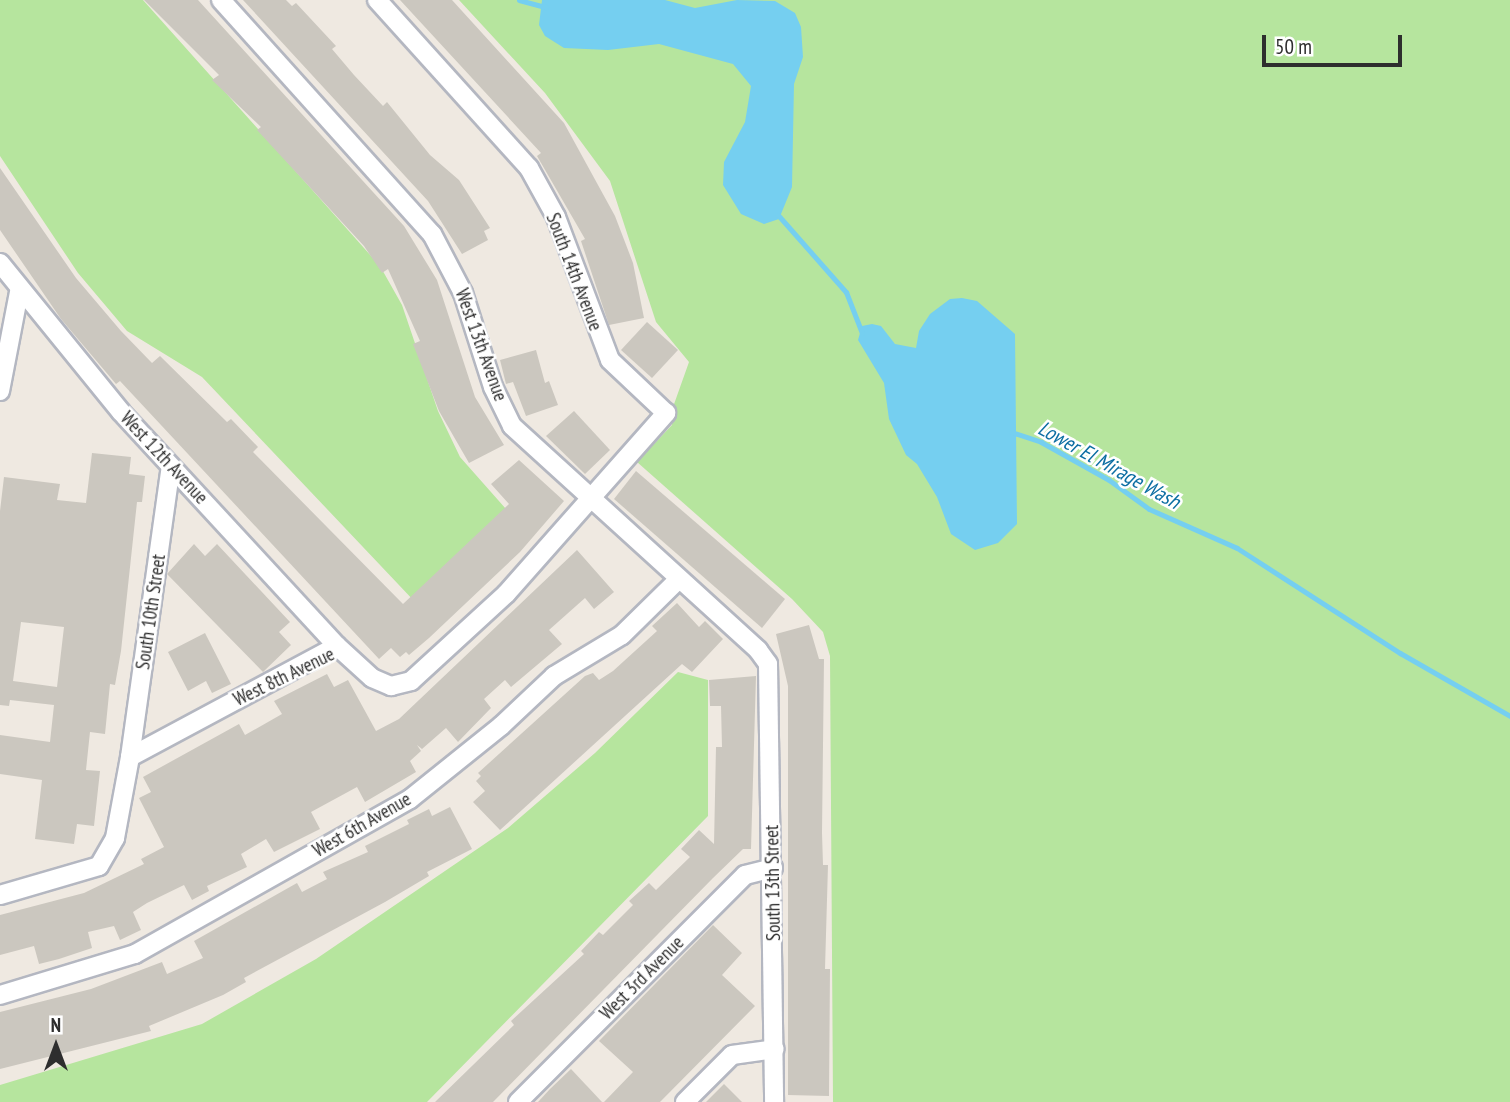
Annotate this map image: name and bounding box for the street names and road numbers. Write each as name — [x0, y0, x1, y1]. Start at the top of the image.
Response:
street label: South 14th Avenue — [541, 210, 607, 334]
street label: West 13th Avenue — [450, 285, 512, 405]
street label: West 12th Avenue — [115, 407, 213, 509]
street label: South 10th Street — [132, 553, 170, 671]
street label: West 8th Avenue — [230, 643, 338, 711]
street label: West 6th Avenue — [309, 788, 415, 862]
street label: South 13th Street — [761, 825, 785, 941]
street label: West 3rd Avenue — [595, 931, 689, 1025]

